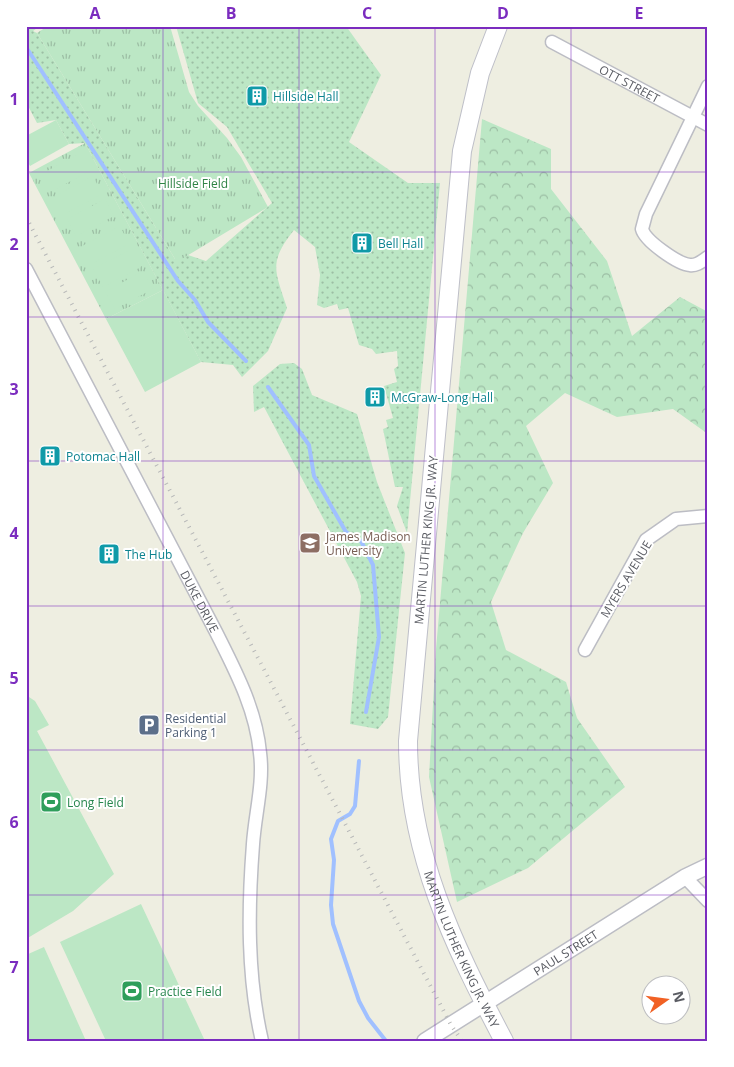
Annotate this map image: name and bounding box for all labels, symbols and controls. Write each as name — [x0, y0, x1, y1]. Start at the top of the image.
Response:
text: A — [89, 2, 101, 24]
text: B — [226, 2, 236, 24]
text: C — [362, 2, 372, 24]
text: D — [497, 2, 509, 24]
text: E — [635, 2, 644, 24]
street label: OTT STREET — [596, 60, 663, 107]
building icon: Hillside Hall — [245, 84, 269, 108]
text: 1 — [9, 88, 19, 110]
place label: Hillside Hall — [273, 88, 338, 105]
park label: Hillside Field — [158, 175, 228, 192]
building icon: Bell Hall — [350, 231, 374, 255]
text: 2 — [9, 233, 19, 255]
place label: Bell Hall — [378, 235, 423, 252]
text: 3 — [9, 378, 19, 400]
building icon: McGraw-Long Hall — [363, 385, 387, 409]
place label: McGraw-Long Hall — [391, 389, 493, 406]
building icon: Potomac Hall — [38, 444, 62, 468]
place label: Potomac Hall — [66, 448, 140, 465]
street label: MARTIN LUTHER KING JR. WAY — [410, 455, 442, 625]
text: 4 — [9, 522, 19, 544]
place label: James Madison University — [325, 528, 411, 559]
school or university icon: James Madison University — [298, 531, 322, 555]
street label: MYERS AVENUE — [596, 537, 656, 621]
building icon: The Hub — [97, 542, 121, 566]
place label: The Hub — [125, 546, 172, 563]
street label: DUKE DRIVE — [177, 567, 223, 635]
text: 5 — [9, 667, 19, 689]
place label: Residential Parking 1 — [165, 710, 226, 741]
parking icon: Residential Parking 1 — [137, 713, 161, 737]
sports icon: Long Field — [39, 790, 63, 814]
place label: Long Field — [67, 794, 124, 811]
text: 6 — [9, 811, 19, 833]
street label: MARTIN LUTHER KING JR. WAY — [420, 869, 504, 1031]
street label: PAUL STREET — [530, 925, 601, 979]
text: 7 — [9, 956, 19, 978]
north arrow — [642, 974, 692, 1024]
sports icon: Practice Field — [120, 979, 144, 1003]
place label: Practice Field — [148, 983, 222, 1000]
text: N — [669, 989, 690, 1005]

